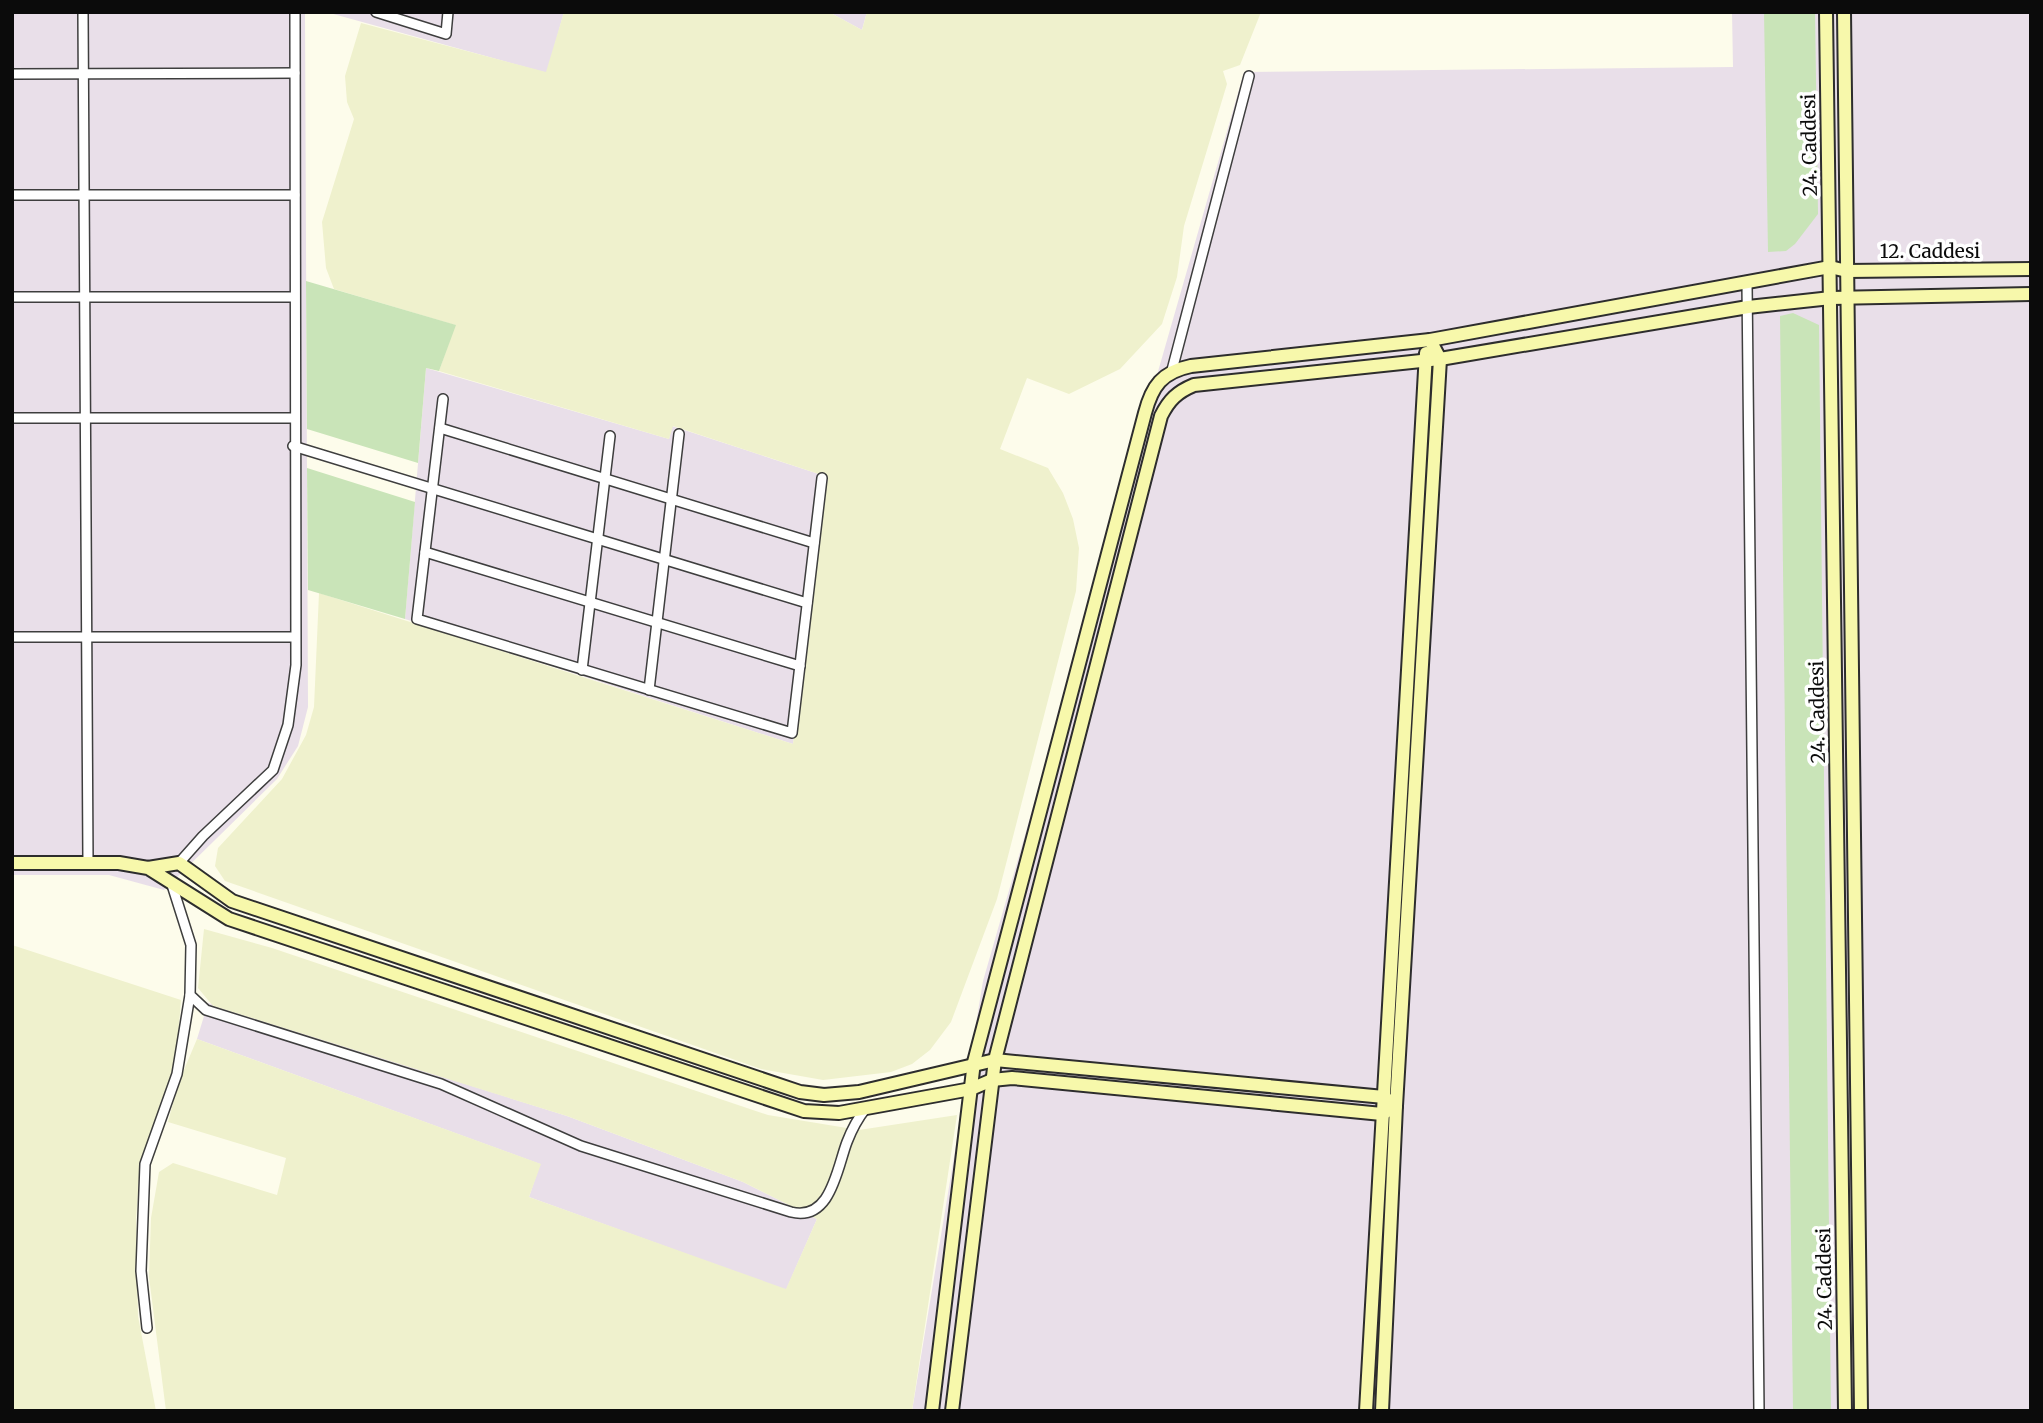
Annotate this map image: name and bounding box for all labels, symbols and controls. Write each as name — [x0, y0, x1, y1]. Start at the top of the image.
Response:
street label: 24. Caddesi — [1796, 93, 1822, 197]
street label: 12. Caddesi — [1880, 239, 1980, 263]
street label: 24. Caddesi — [1804, 660, 1830, 764]
street label: 24. Caddesi — [1811, 1227, 1837, 1331]

